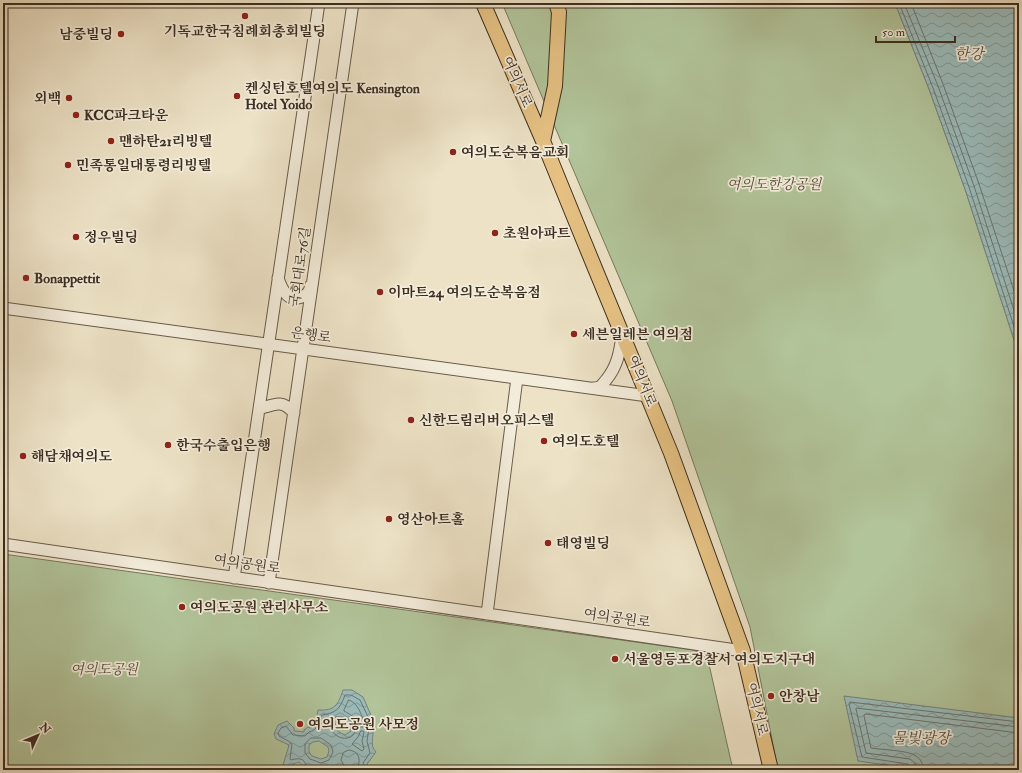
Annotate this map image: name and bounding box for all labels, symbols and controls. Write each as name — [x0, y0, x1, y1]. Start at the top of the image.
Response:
marker: 기독교한국침례회총회빌딩 — [240, 11, 250, 21]
scale bar — [876, 18, 955, 44]
place label: 기독교한국침례회총회빌딩 — [164, 23, 326, 40]
text: 50 m — [882, 25, 906, 40]
place label: 남중빌딩 — [59, 26, 113, 43]
marker: 남중빌딩 — [116, 29, 126, 39]
water label: 한강 — [955, 45, 986, 64]
street label: 여의서로 — [498, 54, 536, 111]
place label: 켄싱턴호텔여의도 Kensington Hotel Yoido — [245, 80, 421, 113]
place label: 외백 — [34, 90, 61, 107]
marker: 켄싱턴호텔여의도 Kensington Hotel Yoido — [232, 91, 242, 101]
marker: 외백 — [64, 93, 74, 103]
place label: KCC파크타운 — [84, 107, 168, 124]
marker: KCC파크타운 — [71, 110, 81, 120]
place label: 맨하탄21리빙텔 — [119, 133, 212, 150]
marker: 맨하탄21리빙텔 — [106, 136, 116, 146]
place label: 여의도순복음교회 — [461, 144, 569, 161]
marker: 여의도순복음교회 — [448, 147, 458, 157]
place label: 민족통일대통령리빙텔 — [76, 157, 211, 174]
marker: 민족통일대통령리빙텔 — [63, 160, 73, 170]
park label: 여의도한강공원 — [727, 176, 823, 193]
place label: 초원아파트 — [503, 225, 571, 242]
street label: 국회대로76길 — [286, 226, 314, 308]
marker: 초원아파트 — [490, 228, 500, 238]
place label: 정우빌딩 — [84, 229, 138, 246]
marker: 정우빌딩 — [71, 232, 81, 242]
place label: Bonappettit — [34, 270, 101, 288]
marker: Bonappettit — [21, 273, 31, 283]
place label: 이마트24 여의도순복음점 — [388, 284, 541, 301]
marker: 이마트24 여의도순복음점 — [375, 287, 385, 297]
street label: 은행로 — [290, 324, 333, 346]
place label: 세븐일레븐 여의점 — [582, 326, 693, 343]
marker: 세븐일레븐 여의점 — [569, 329, 579, 339]
street label: 여의서로 — [624, 353, 660, 410]
place label: 신한드림리버오피스텔 — [419, 412, 554, 429]
marker: 신한드림리버오피스텔 — [406, 415, 416, 425]
place label: 여의도호텔 — [552, 433, 620, 450]
marker: 여의도호텔 — [539, 436, 549, 446]
place label: 한국수출입은행 — [176, 437, 271, 454]
marker: 한국수출입은행 — [163, 440, 173, 450]
place label: 해담채여의도 — [31, 448, 113, 465]
marker: 해담채여의도 — [18, 451, 28, 461]
place label: 영산아트홀 — [397, 511, 465, 528]
marker: 영산아트홀 — [384, 514, 394, 524]
place label: 태영빌딩 — [556, 535, 610, 552]
marker: 태영빌딩 — [543, 538, 553, 548]
street label: 여의공원로 — [212, 551, 282, 577]
place label: 여의도공원 관리사무소 — [190, 599, 329, 616]
marker: 여의도공원 관리사무소 — [177, 602, 187, 612]
street label: 여의공원로 — [582, 605, 652, 631]
place label: 서울영등포경찰서 여의도지구대 — [623, 651, 815, 668]
marker: 서울영등포경찰서 여의도지구대 — [610, 654, 620, 664]
park label: 여의도공원 — [70, 661, 139, 678]
street label: 여의서로 — [743, 681, 771, 738]
place label: 안창남 — [779, 688, 820, 705]
marker: 안창남 — [766, 691, 776, 701]
north arrow — [18, 715, 58, 755]
place label: 여의도공원 사모정 — [308, 716, 419, 733]
marker: 여의도공원 사모정 — [295, 719, 305, 729]
text: N — [36, 720, 54, 737]
water label: 물빛광장 — [892, 729, 952, 748]

